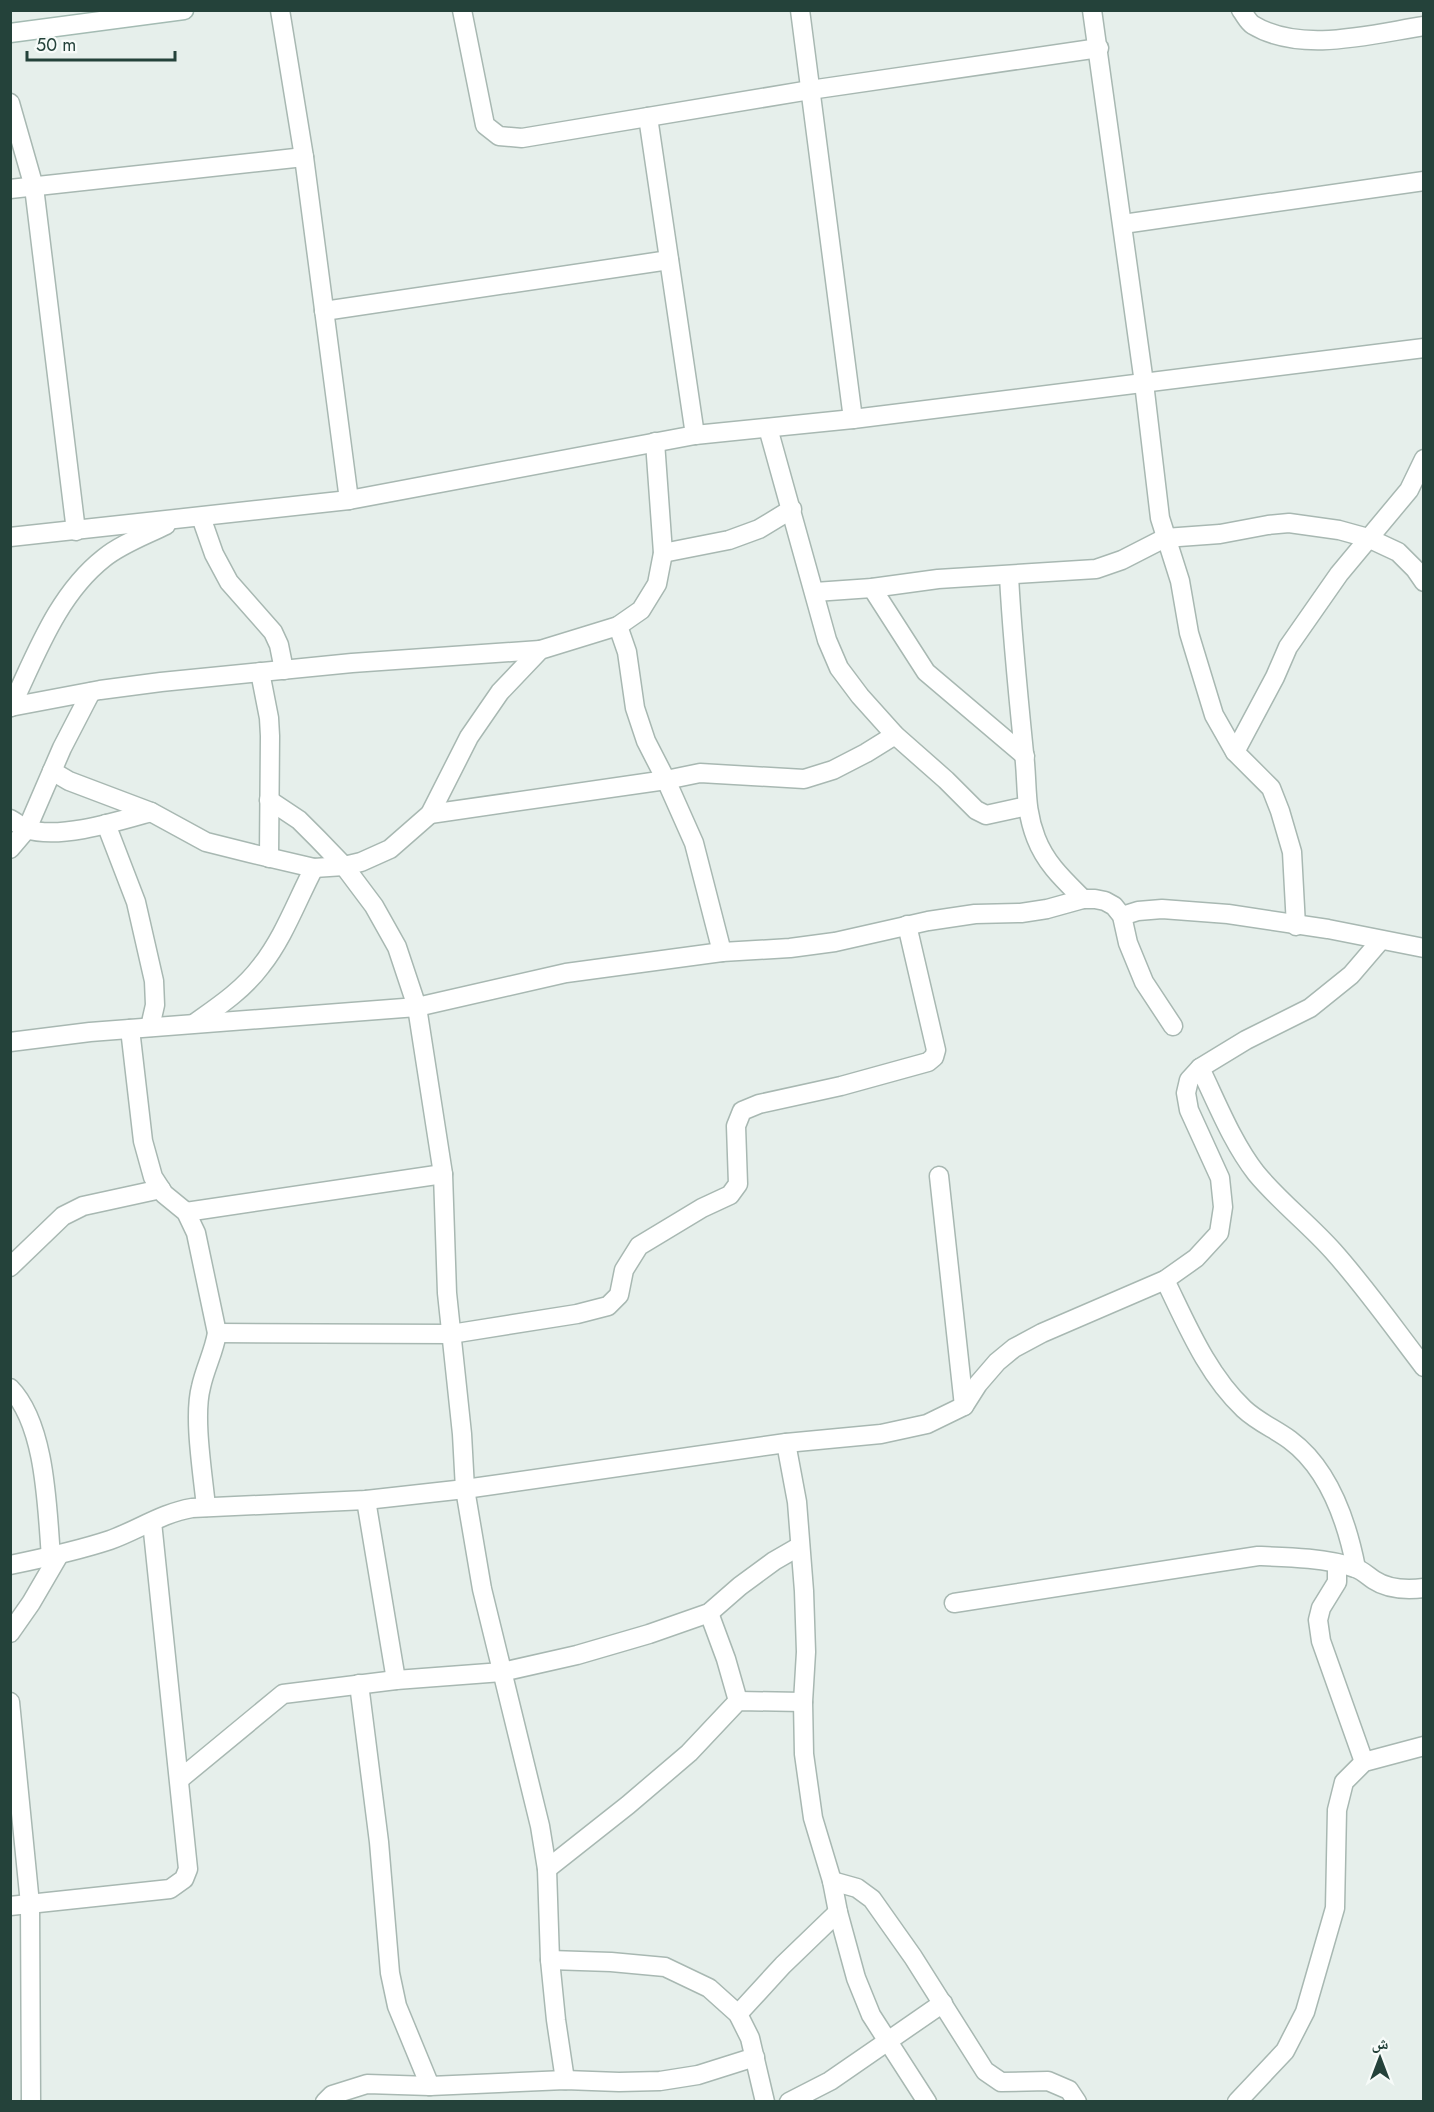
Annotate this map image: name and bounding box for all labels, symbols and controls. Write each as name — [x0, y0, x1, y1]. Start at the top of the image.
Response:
scale bar — [27, 24, 176, 62]
text: 50 m — [36, 32, 76, 58]
north arrow — [1350, 2028, 1410, 2088]
text: ش — [1372, 2032, 1389, 2055]

